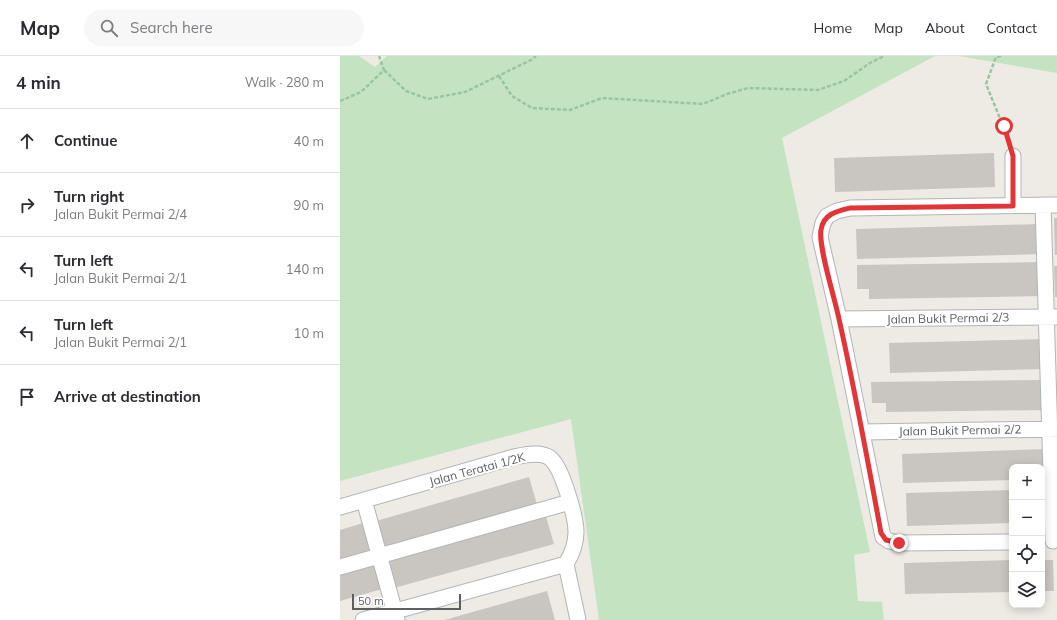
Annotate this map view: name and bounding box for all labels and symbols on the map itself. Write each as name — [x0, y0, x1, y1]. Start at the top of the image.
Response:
route start — [995, 117, 1013, 135]
street label: Jalan Bukit Permai 2/3 — [886, 309, 1010, 327]
street label: Jalan Bukit Permai 2/2 — [898, 421, 1022, 439]
street label: Jalan Teratai 1/2K — [427, 449, 527, 489]
route end — [890, 534, 908, 552]
scale bar — [352, 592, 461, 611]

